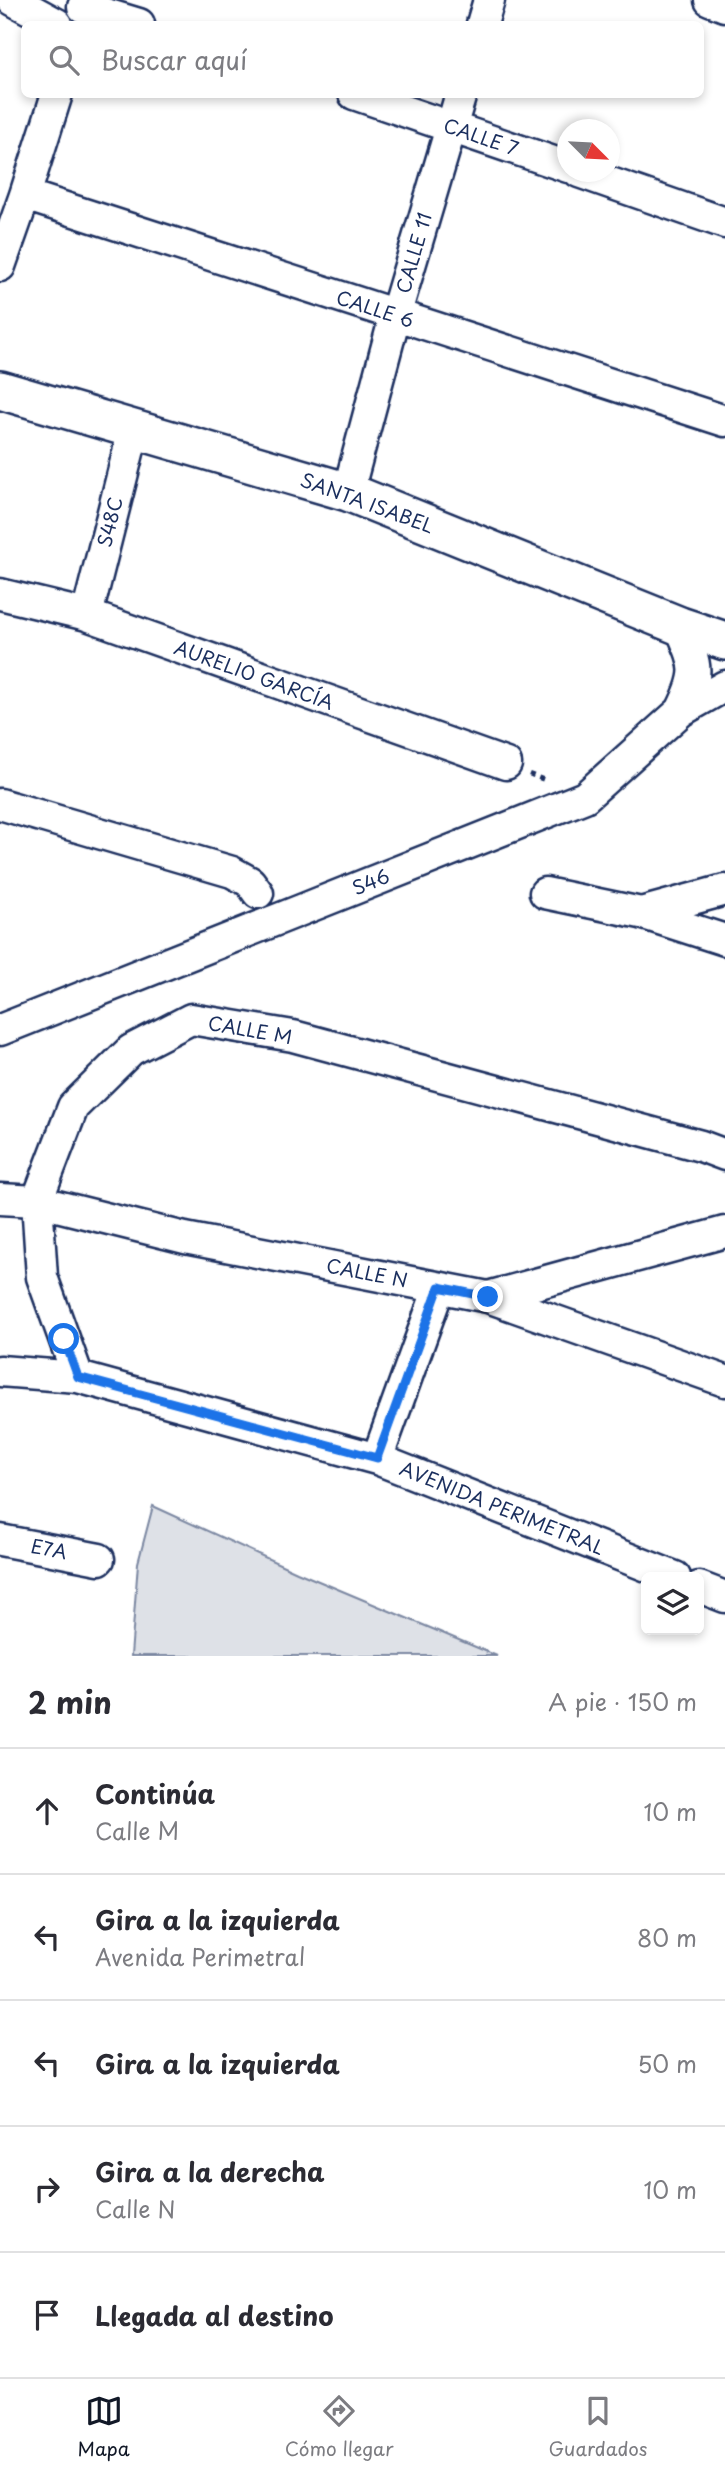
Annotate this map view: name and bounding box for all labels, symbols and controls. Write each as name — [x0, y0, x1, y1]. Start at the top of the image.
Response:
search box — [21, 21, 704, 98]
text: Buscar aquí — [101, 40, 247, 79]
icon: search — [45, 41, 83, 79]
street label: CALLE 7 — [440, 110, 523, 162]
north arrow — [557, 119, 620, 182]
street label: CALLE 11 — [388, 209, 438, 296]
street label: CALLE 6 — [333, 282, 418, 334]
street label: SANTA ISABEL — [297, 465, 438, 539]
street label: S48C — [89, 494, 129, 550]
street label: AURELIO GARCÍA — [171, 632, 338, 716]
street label: S46 — [348, 861, 393, 901]
street label: CALLE M — [206, 1008, 294, 1050]
street label: CALLE N — [324, 1250, 410, 1294]
route end — [472, 1281, 503, 1312]
route start — [48, 1323, 79, 1354]
street label: AVENIDA PERIMETRAL — [396, 1453, 609, 1561]
street label: E7A — [29, 1531, 70, 1565]
map controls — [641, 1572, 704, 1635]
button: layers — [641, 1572, 704, 1635]
text: 2 min — [28, 1679, 112, 1724]
text: A pie · 150 m — [548, 1684, 697, 1719]
text: Continúa — [95, 1774, 215, 1813]
icon: ahead — [28, 1792, 66, 1830]
text: 10 m — [643, 1794, 697, 1829]
text: Calle M — [95, 1813, 179, 1848]
text: Gira a la izquierda — [95, 1900, 340, 1939]
icon: left — [28, 1918, 66, 1956]
text: 80 m — [637, 1920, 697, 1955]
text: Avenida Perimetral — [95, 1939, 305, 1974]
icon: left — [28, 2044, 66, 2082]
text: Gira a la izquierda — [95, 2044, 340, 2083]
text: 50 m — [637, 2046, 697, 2081]
text: Gira a la derecha — [95, 2152, 325, 2191]
icon: right — [28, 2170, 66, 2208]
text: 10 m — [643, 2172, 697, 2207]
text: Calle N — [95, 2191, 176, 2226]
icon: arrive — [28, 2296, 66, 2334]
text: Llegada al destino — [95, 2296, 334, 2335]
tab: Mapa — [78, 2392, 130, 2462]
tab: Cómo llegar — [285, 2392, 394, 2462]
tab: Guardados — [549, 2392, 647, 2462]

